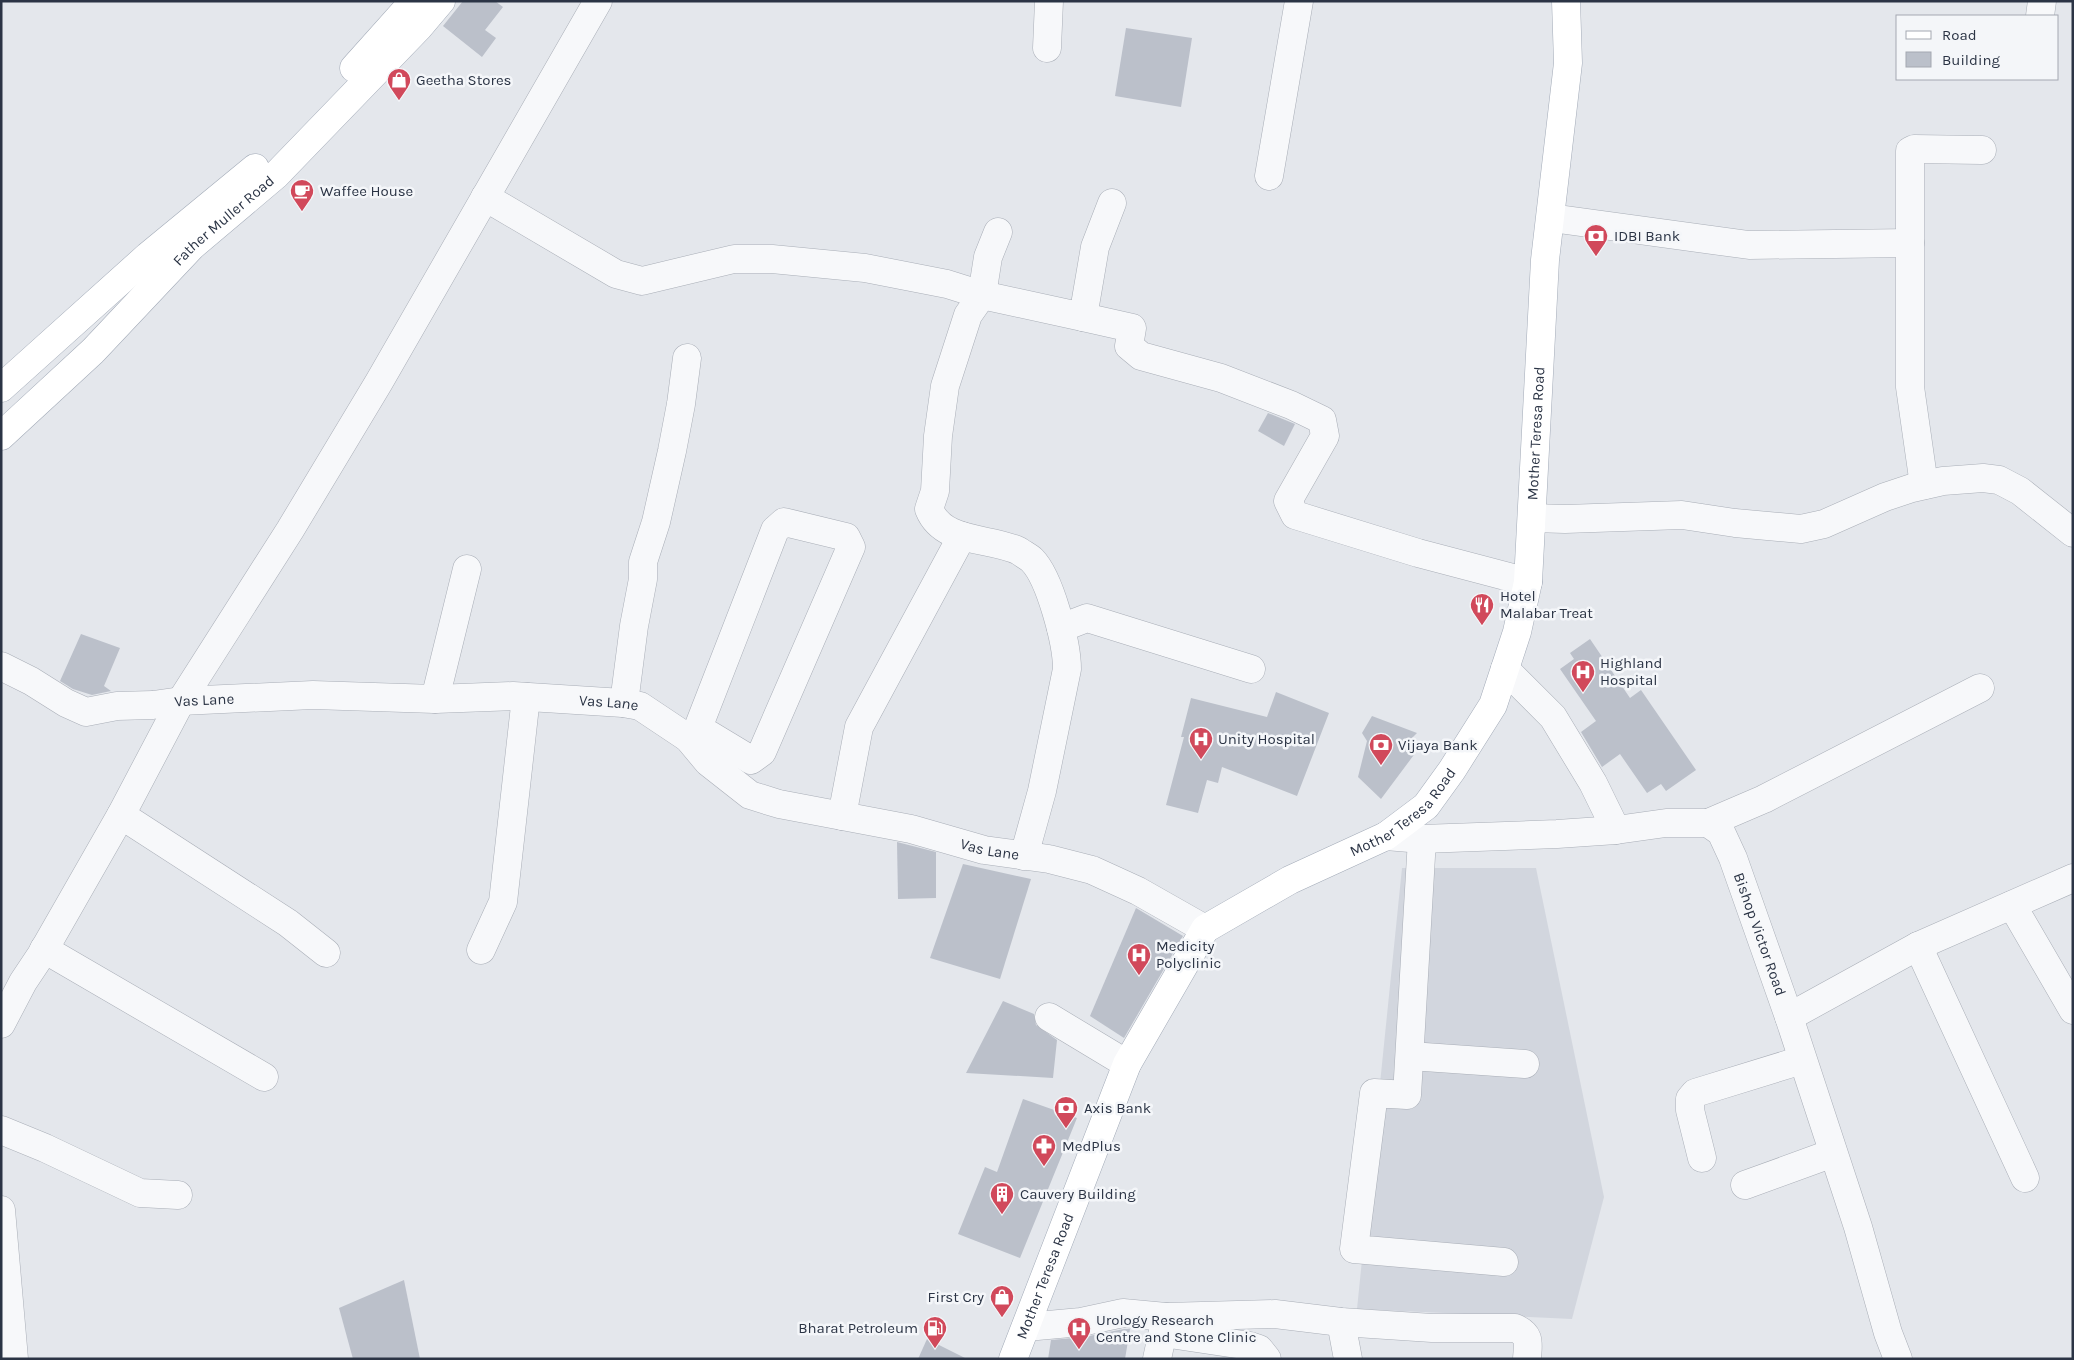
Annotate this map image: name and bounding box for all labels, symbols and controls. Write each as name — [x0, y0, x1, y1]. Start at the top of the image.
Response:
legend — [1896, 15, 2059, 80]
text: Road — [1942, 26, 1977, 44]
text: Building — [1942, 51, 2000, 69]
shop icon: Geetha Stores — [386, 67, 412, 101]
place label: Geetha Stores — [416, 71, 512, 89]
street label: Father Muller Road — [169, 172, 278, 270]
cafe icon: Waffee House — [289, 178, 315, 212]
place label: Waffee House — [320, 182, 413, 200]
bank icon: IDBI Bank — [1583, 223, 1609, 257]
place label: IDBI Bank — [1614, 227, 1680, 245]
street label: Mother Teresa Road — [1523, 366, 1548, 501]
place label: Hotel Malabar Treat — [1500, 587, 1593, 622]
restaurant icon: Hotel Malabar Treat — [1469, 592, 1495, 626]
place label: Highland Hospital — [1600, 654, 1662, 689]
hospital icon: Highland Hospital — [1570, 659, 1596, 693]
street label: Vas Lane — [173, 690, 235, 711]
street label: Vas Lane — [578, 691, 640, 715]
hospital icon: Unity Hospital — [1188, 726, 1214, 760]
place label: Unity Hospital — [1218, 730, 1315, 748]
bank icon: Vijaya Bank — [1368, 732, 1394, 766]
place label: Vijaya Bank — [1398, 736, 1478, 754]
street label: Mother Teresa Road — [1347, 764, 1460, 860]
street label: Vas Lane — [958, 835, 1020, 864]
street label: Bishop Victor Road — [1730, 870, 1790, 998]
place label: Medicity Polyclinic — [1156, 937, 1221, 972]
hospital icon: Medicity Polyclinic — [1126, 942, 1152, 976]
bank icon: Axis Bank — [1053, 1095, 1079, 1129]
place label: Axis Bank — [1084, 1099, 1151, 1117]
pharmacy icon: MedPlus — [1031, 1133, 1057, 1167]
place label: MedPlus — [1062, 1137, 1121, 1155]
building icon: Cauvery Building — [989, 1181, 1015, 1215]
place label: Cauvery Building — [1020, 1185, 1136, 1203]
street label: Mother Teresa Road — [1013, 1210, 1078, 1342]
shop icon: First Cry — [989, 1284, 1015, 1318]
place label: First Cry — [928, 1288, 984, 1306]
place label: Urology Research Centre and Stone Clinic — [1096, 1311, 1256, 1346]
fuel station icon: Bharat Petroleum — [922, 1315, 948, 1349]
hospital icon: Urology Research Centre and Stone Clinic — [1066, 1316, 1092, 1350]
place label: Bharat Petroleum — [798, 1319, 918, 1337]

